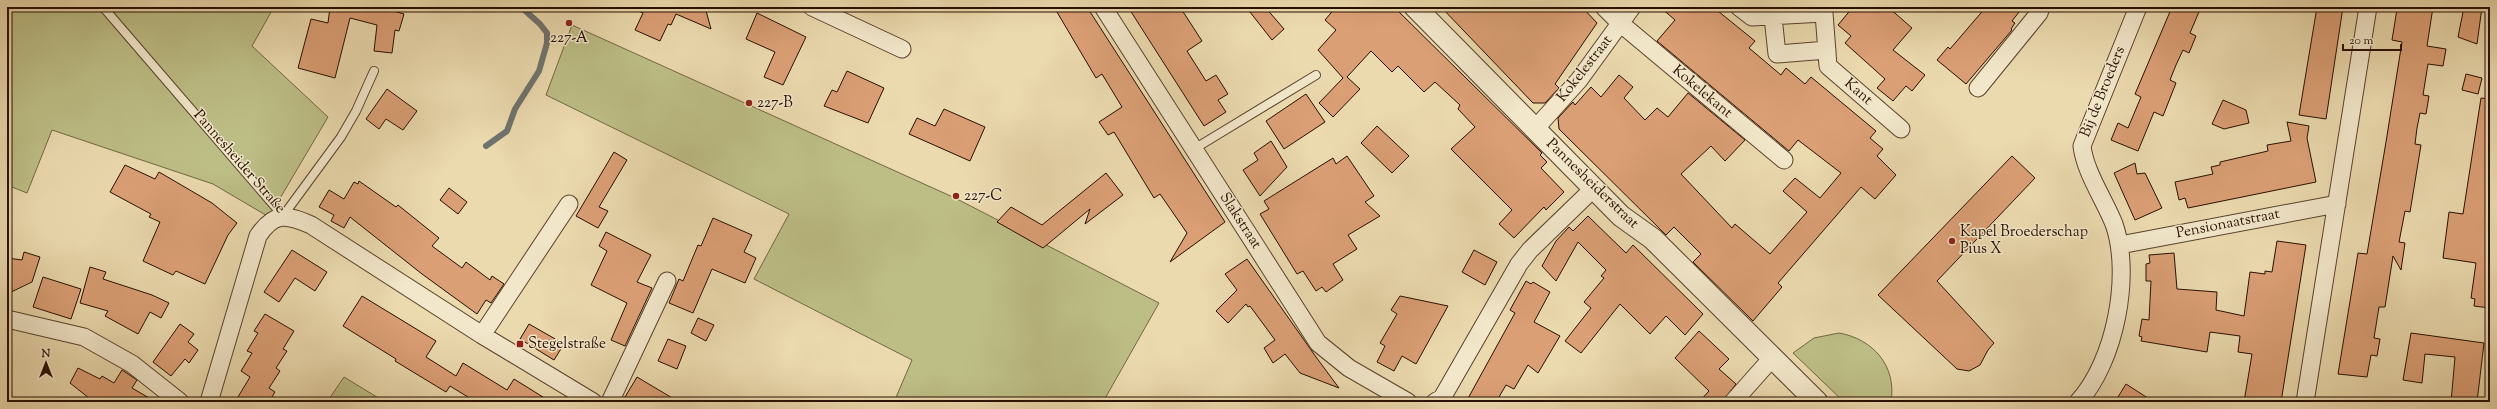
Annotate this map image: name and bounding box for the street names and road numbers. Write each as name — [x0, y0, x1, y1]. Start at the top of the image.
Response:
street label: Kokelestraat — [1552, 31, 1618, 107]
street label: Bij de Broeders — [2075, 43, 2131, 141]
street label: Kokelekant — [1667, 60, 1737, 124]
street label: Kant — [1839, 74, 1877, 110]
street label: Pannesheider Straße — [188, 106, 290, 218]
street label: Pannesheiderstraat — [1541, 134, 1643, 234]
street label: Slakstraat — [1214, 189, 1266, 253]
street label: Pensionaatstraat — [2174, 204, 2282, 244]

